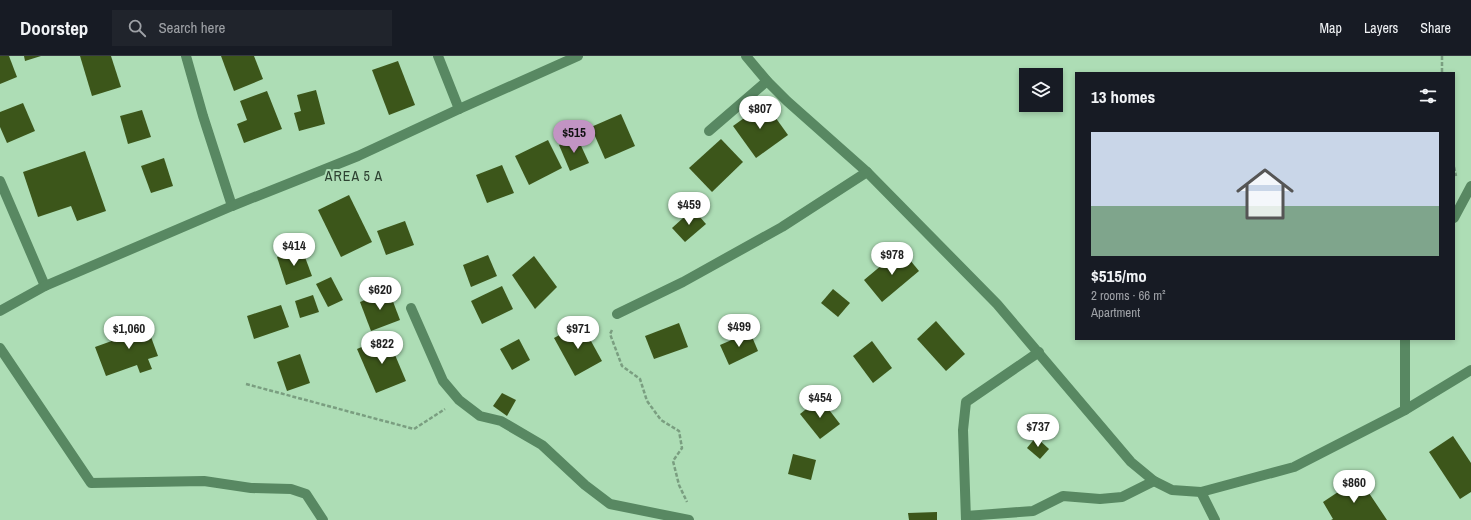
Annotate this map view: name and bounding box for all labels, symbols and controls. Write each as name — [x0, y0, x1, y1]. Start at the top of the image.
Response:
search box — [112, 10, 392, 46]
text: Doorstep — [20, 15, 88, 41]
icon: search — [126, 17, 148, 39]
text: Search here — [158, 17, 225, 38]
text: Map — [1320, 19, 1342, 37]
text: Layers — [1364, 19, 1398, 37]
text: Share — [1420, 19, 1451, 37]
map controls — [1019, 68, 1063, 112]
button: layers — [1019, 68, 1063, 112]
text: 13 homes — [1091, 85, 1155, 108]
icon: filters — [1417, 85, 1439, 107]
pin: $807 — [736, 96, 784, 130]
text: $807 — [748, 100, 772, 117]
pin: $515 — [550, 120, 598, 154]
text: $515 — [562, 124, 586, 141]
icon: home — [1229, 158, 1301, 230]
district label: AREA 5 A — [324, 167, 383, 185]
pin: $459 — [665, 192, 713, 226]
text: $459 — [677, 196, 701, 213]
pin: $414 — [270, 233, 318, 267]
text: $414 — [282, 237, 306, 254]
pin: $978 — [868, 242, 916, 276]
text: $978 — [880, 246, 904, 263]
text: $515/mo — [1091, 264, 1147, 287]
pin: $620 — [356, 277, 404, 311]
text: $620 — [368, 281, 392, 298]
text: 2 rooms · 66 m² — [1091, 287, 1166, 304]
text: Apartment — [1091, 304, 1140, 321]
pin: $499 — [715, 314, 763, 348]
pin: $1,060 — [96, 316, 162, 350]
pin: $971 — [554, 316, 602, 350]
text: $499 — [727, 318, 751, 335]
text: $1,060 — [113, 320, 145, 337]
text: $971 — [566, 320, 590, 337]
pin: $822 — [358, 331, 406, 365]
text: $822 — [370, 335, 394, 352]
pin: $454 — [796, 385, 844, 419]
text: $454 — [808, 389, 832, 406]
pin: $737 — [1014, 414, 1062, 448]
text: $737 — [1026, 418, 1050, 435]
pin: $860 — [1330, 470, 1378, 504]
text: $860 — [1342, 474, 1366, 491]

